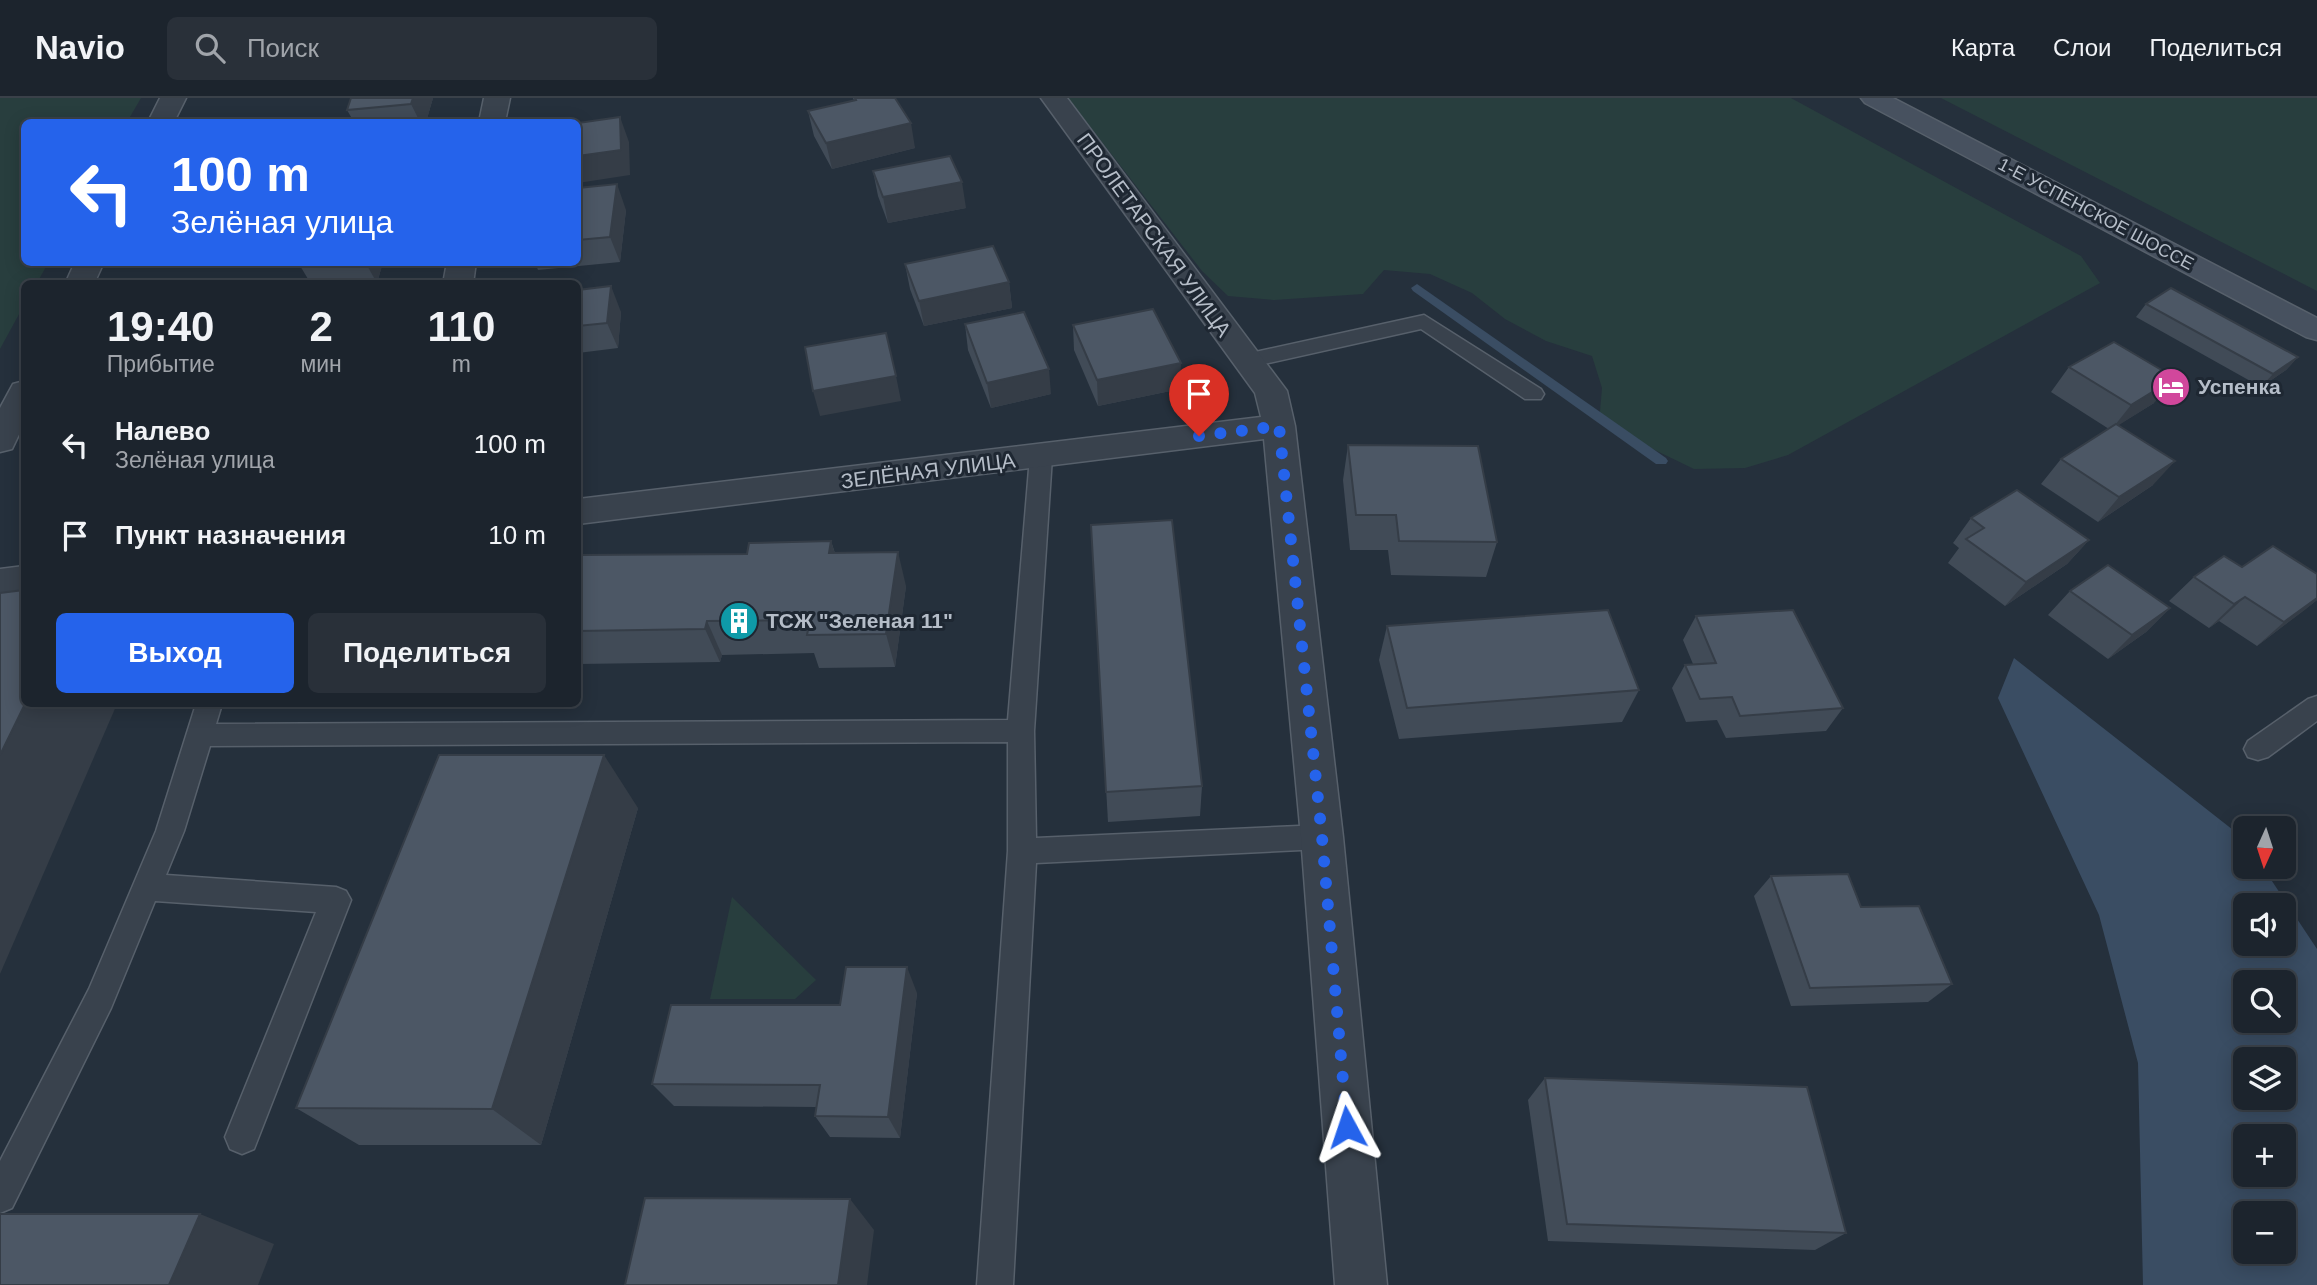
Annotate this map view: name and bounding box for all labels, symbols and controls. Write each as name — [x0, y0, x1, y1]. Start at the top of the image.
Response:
search box — [167, 17, 657, 80]
text: Navio — [35, 29, 125, 66]
icon: search — [191, 29, 229, 67]
text: Поиск — [247, 33, 319, 63]
text: Карта — [1951, 34, 2015, 61]
text: Слои — [2053, 34, 2111, 61]
text: Поделиться — [2149, 34, 2282, 61]
street label: ПРОЛЕТАРСКАЯ УЛИЦА — [1073, 128, 1236, 341]
icon: left — [56, 147, 147, 238]
text: 100 m — [171, 147, 310, 201]
street label: 1-Е УСПЕНСКОЕ ШОССЕ — [1995, 154, 2197, 274]
text: Зелёная улица — [171, 204, 393, 240]
text: 19:40 — [107, 303, 214, 350]
text: 2 — [309, 303, 333, 350]
text: 110 — [428, 303, 495, 350]
text: Прибытие — [107, 351, 215, 377]
text: мин — [300, 351, 342, 377]
text: m — [452, 351, 471, 377]
pin — [1169, 364, 1229, 436]
hotel icon: Успенка — [2150, 366, 2192, 408]
icon: arrive — [1180, 375, 1218, 413]
place label: Успенка — [2198, 375, 2281, 398]
text: Налево — [115, 416, 210, 446]
icon: left — [56, 426, 94, 464]
text: 100 m — [474, 429, 546, 459]
text: Зелёная улица — [115, 447, 275, 473]
street label: ЗЕЛЁНАЯ УЛИЦА — [839, 448, 1017, 493]
icon: arrive — [56, 517, 94, 555]
text: Пункт назначения — [115, 520, 346, 550]
text: 10 m — [488, 520, 546, 550]
building icon: ТСЖ "Зеленая 11" — [718, 600, 760, 642]
place label: ТСЖ "Зеленая 11" — [766, 609, 953, 632]
button: Выход — [56, 613, 294, 693]
button: Поделиться — [308, 613, 546, 693]
north arrow — [2233, 816, 2296, 878]
map controls — [2233, 816, 2296, 1264]
button: sound — [2233, 893, 2296, 956]
button: search — [2233, 970, 2296, 1033]
button: layers — [2233, 1047, 2296, 1110]
position arrow — [1310, 1090, 1384, 1164]
button: + — [2233, 1124, 2296, 1187]
button: − — [2233, 1201, 2296, 1264]

